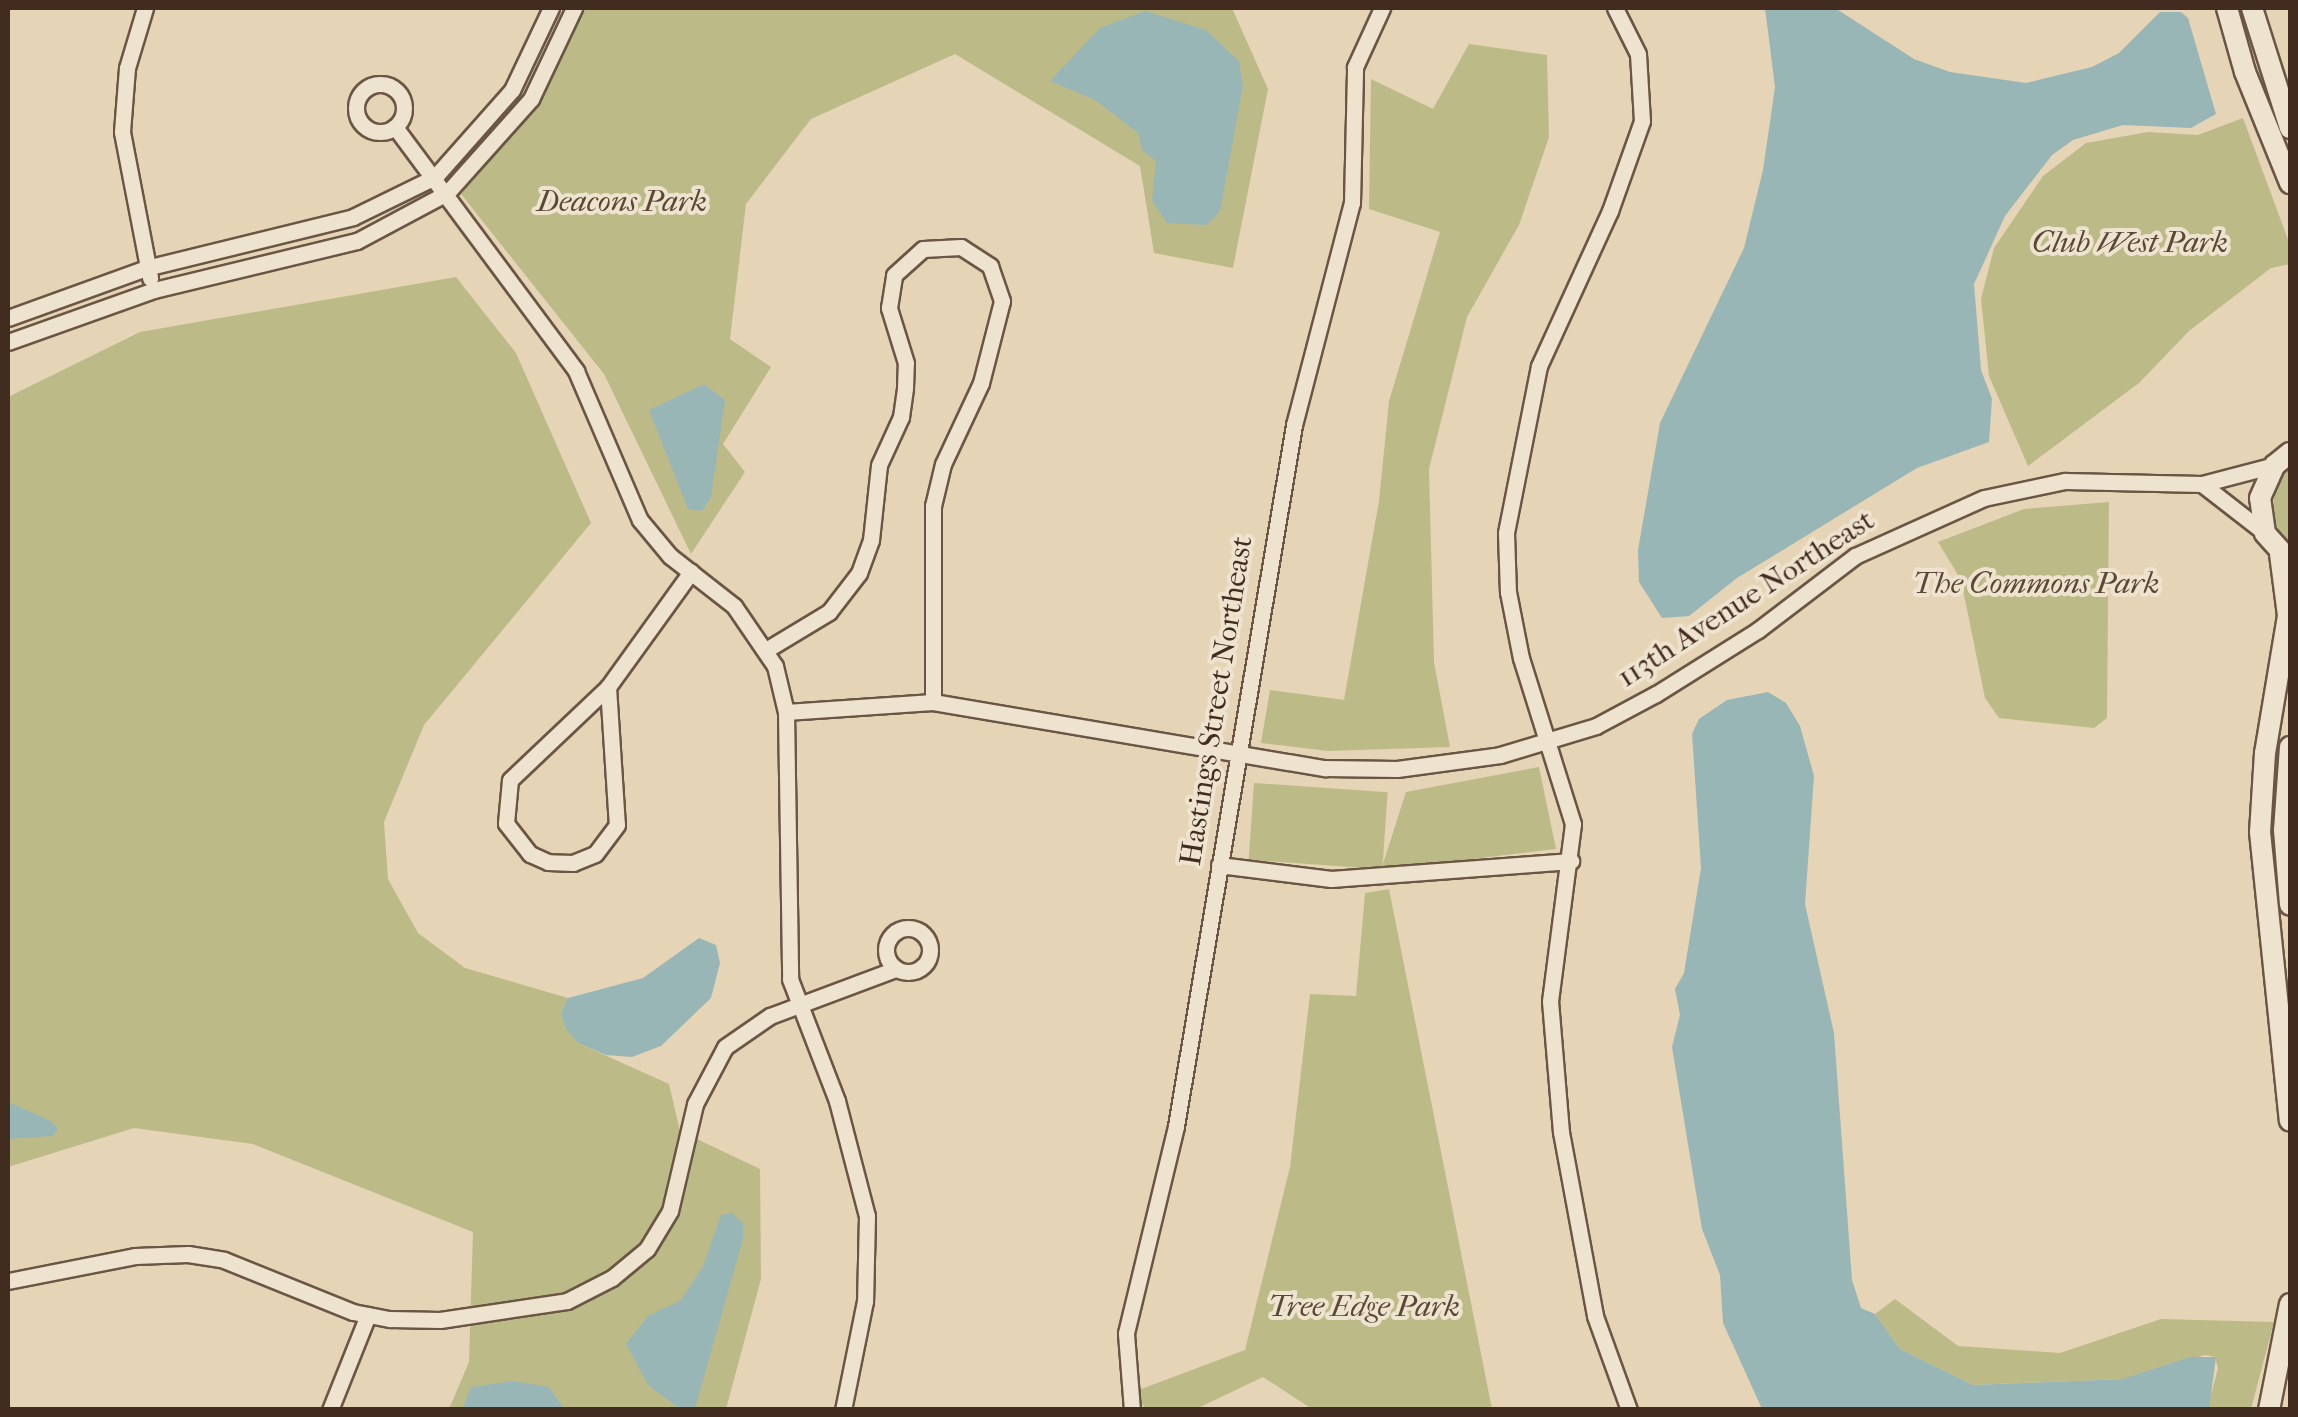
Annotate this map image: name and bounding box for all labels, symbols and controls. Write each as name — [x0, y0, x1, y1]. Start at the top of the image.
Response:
park label: Deacons Park — [537, 184, 707, 220]
park label: Club West Park — [2032, 225, 2228, 261]
street label: 113th Avenue Northeast — [1611, 502, 1881, 696]
street label: Hastings Street Northeast — [1173, 534, 1261, 868]
park label: The Commons Park — [1912, 566, 2160, 602]
park label: Tree Edge Park — [1268, 1289, 1460, 1325]

